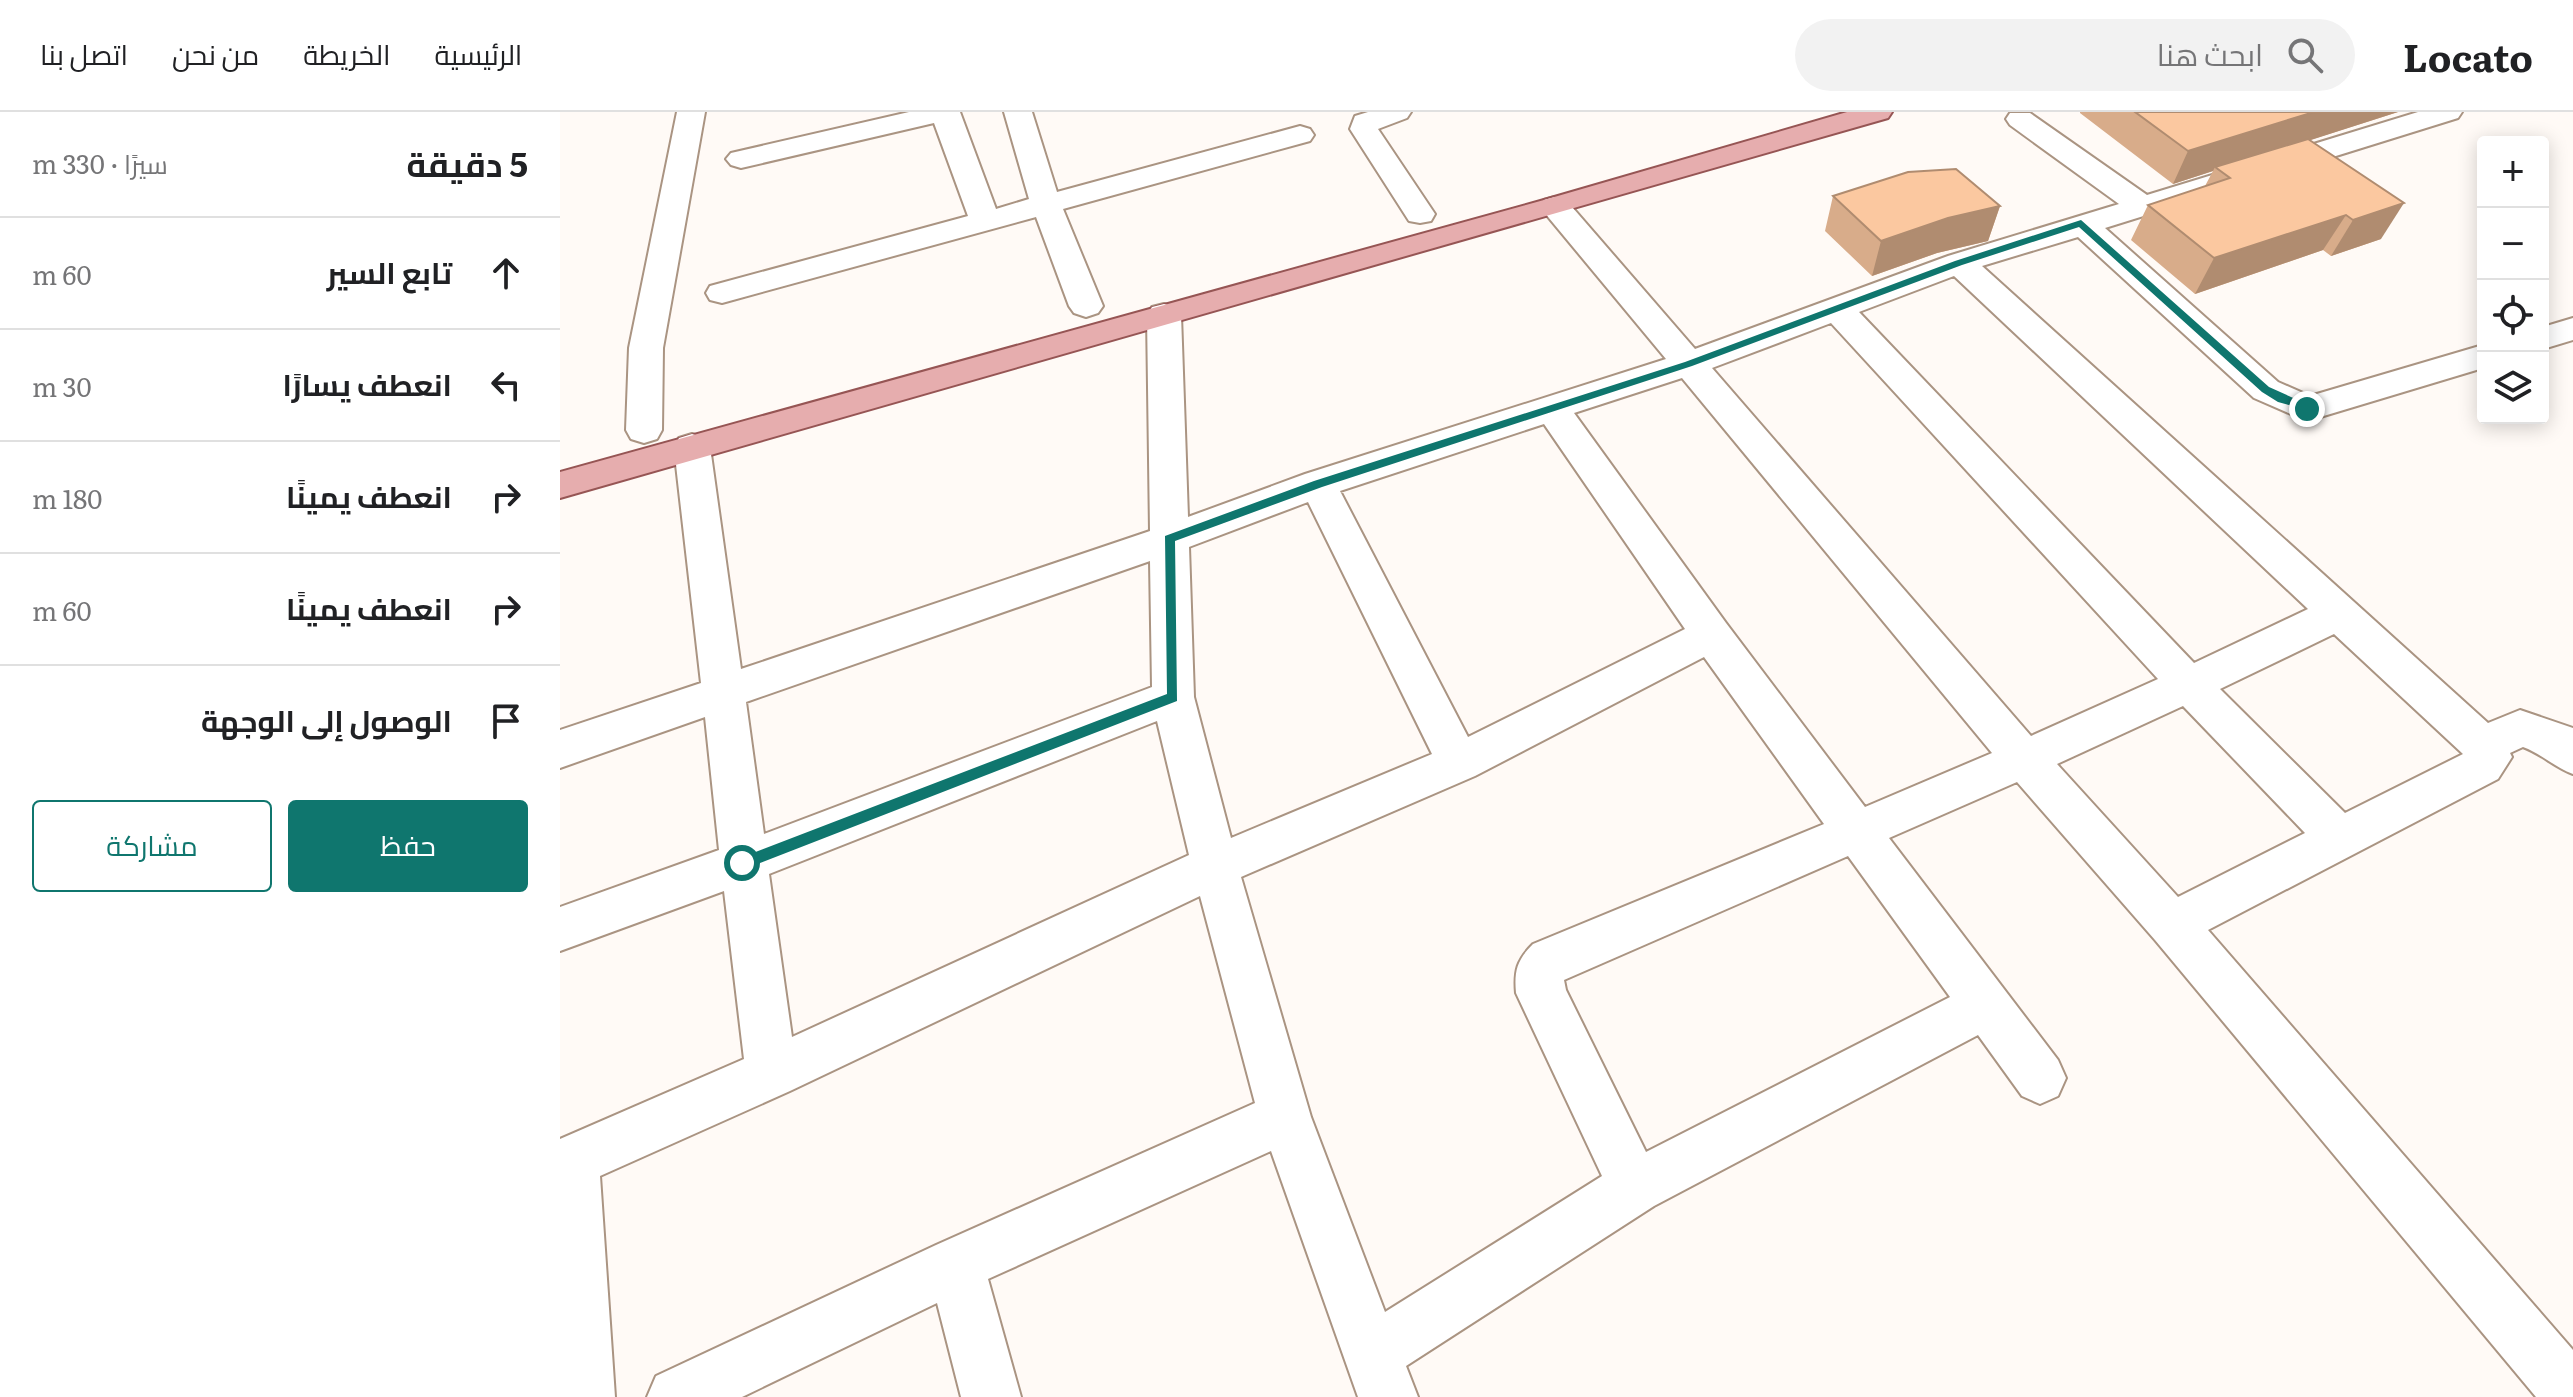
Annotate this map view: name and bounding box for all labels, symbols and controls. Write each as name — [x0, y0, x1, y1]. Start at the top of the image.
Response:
search box — [1795, 19, 2355, 91]
text: Locato — [2403, 27, 2533, 84]
text: ابحث هنا — [2157, 31, 2263, 75]
text: اتصل بنا — [40, 32, 128, 74]
text: من نحن — [172, 32, 259, 74]
text: الخريطة — [303, 32, 391, 74]
text: الرئيسية — [435, 32, 522, 74]
icon: search — [2283, 33, 2327, 77]
map controls — [2477, 136, 2549, 424]
button: + — [2477, 136, 2549, 208]
text: 5 دقيقة — [407, 137, 528, 187]
text: سيرًا · 330 m — [32, 143, 168, 182]
button: − — [2477, 208, 2549, 280]
text: تابع السير — [327, 249, 452, 293]
icon: ahead — [484, 251, 528, 295]
text: 60 m — [32, 254, 91, 293]
button: locate — [2477, 280, 2549, 352]
button: layers — [2477, 352, 2549, 424]
text: انعطف يسارًا — [282, 361, 452, 405]
icon: left — [484, 363, 528, 407]
text: 30 m — [32, 366, 92, 405]
route end — [2289, 391, 2325, 427]
text: انعطف يمينًا — [286, 473, 452, 517]
icon: right — [484, 475, 528, 519]
text: 180 m — [32, 478, 102, 517]
text: انعطف يمينًا — [286, 585, 452, 629]
icon: right — [484, 587, 528, 631]
text: 60 m — [32, 590, 91, 629]
text: الوصول إلى الوجهة — [201, 697, 452, 741]
icon: arrive — [484, 699, 528, 743]
button: مشاركة — [32, 800, 272, 892]
button: حفظ — [288, 800, 528, 892]
route start — [724, 845, 760, 881]

